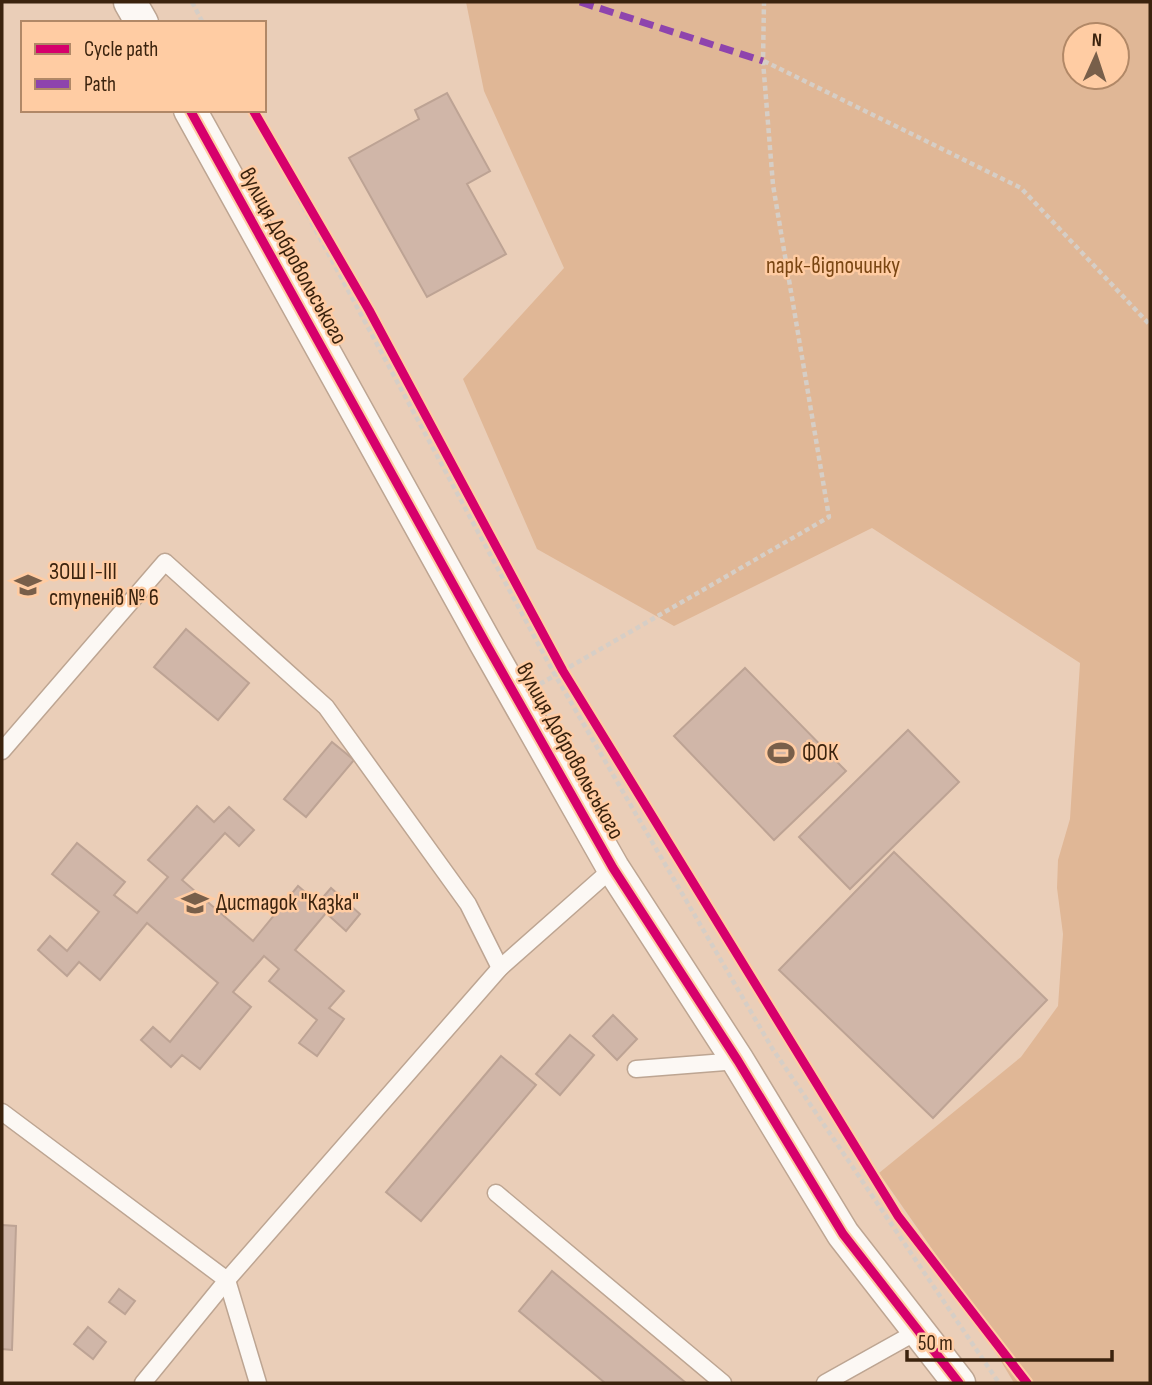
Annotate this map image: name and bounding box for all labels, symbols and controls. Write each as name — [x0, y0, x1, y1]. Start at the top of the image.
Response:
legend — [21, 21, 266, 112]
north arrow — [1061, 21, 1131, 91]
text: N — [1091, 29, 1102, 52]
text: Cycle path — [84, 37, 158, 62]
text: Path — [84, 72, 116, 97]
street label: вулиця Добровольського — [233, 163, 353, 349]
park label: парк-відпочинку — [766, 252, 900, 280]
place label: ЗОШ І-ІІІ ступенів № 6 — [49, 558, 159, 612]
school or university icon: ЗОШ І-ІІІ ступенів № 6 — [13, 570, 43, 600]
street label: вулиця Добровольського — [510, 658, 630, 844]
sports icon: ФОК — [766, 738, 796, 768]
place label: ФОК — [802, 739, 839, 767]
school or university icon: Дистадок "Казка" — [180, 888, 210, 918]
place label: Дистадок "Казка" — [216, 889, 359, 917]
scale bar — [907, 1318, 1112, 1362]
text: 50 m — [918, 1331, 953, 1356]

